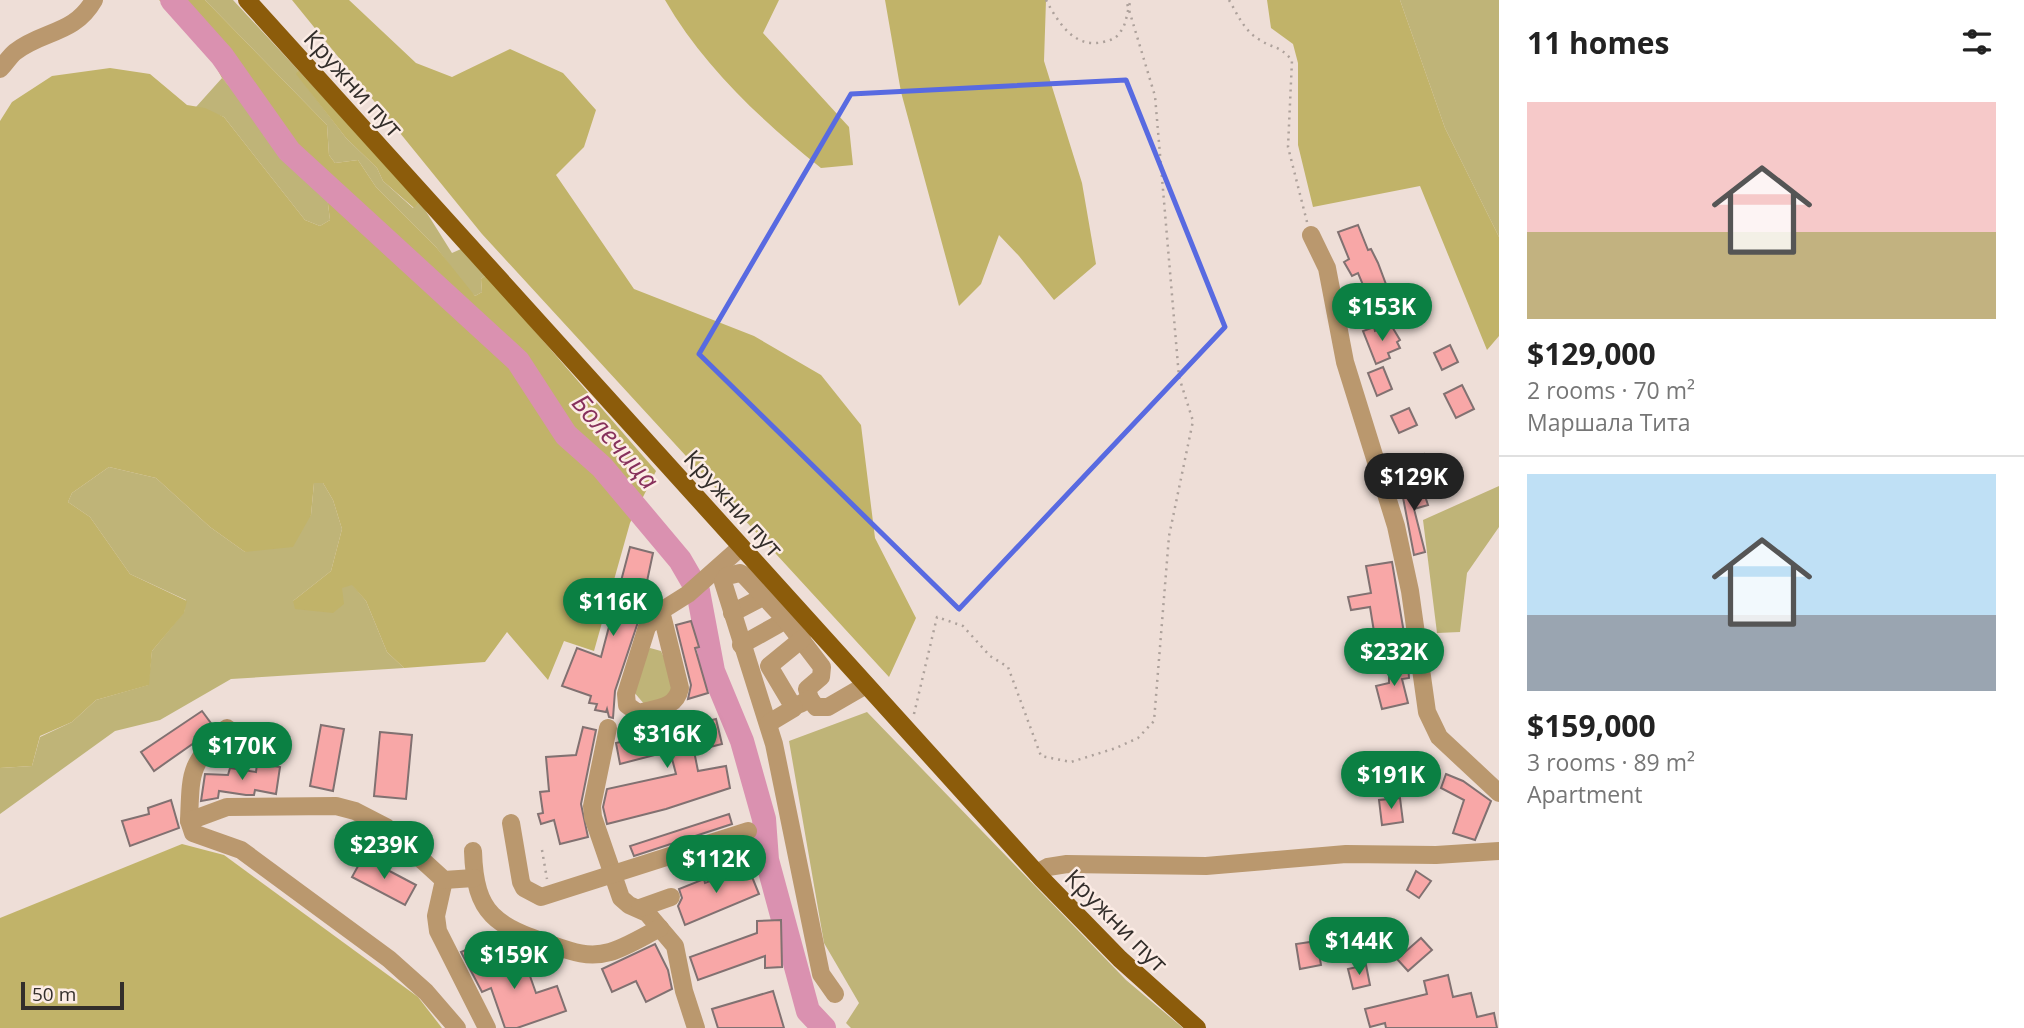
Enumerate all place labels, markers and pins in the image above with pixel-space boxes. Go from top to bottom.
pin: $153K [1333,284,1431,343]
pin: $129K [1365,454,1463,513]
pin: $116K [564,578,662,638]
pin: $232K [1345,628,1443,688]
pin: $316K [618,710,716,770]
pin: $170K [193,722,291,782]
pin: $191K [1342,752,1440,811]
pin: $239K [335,822,433,881]
pin: $112K [667,836,765,895]
pin: $144K [1310,918,1408,977]
pin: $159K [465,932,563,991]

